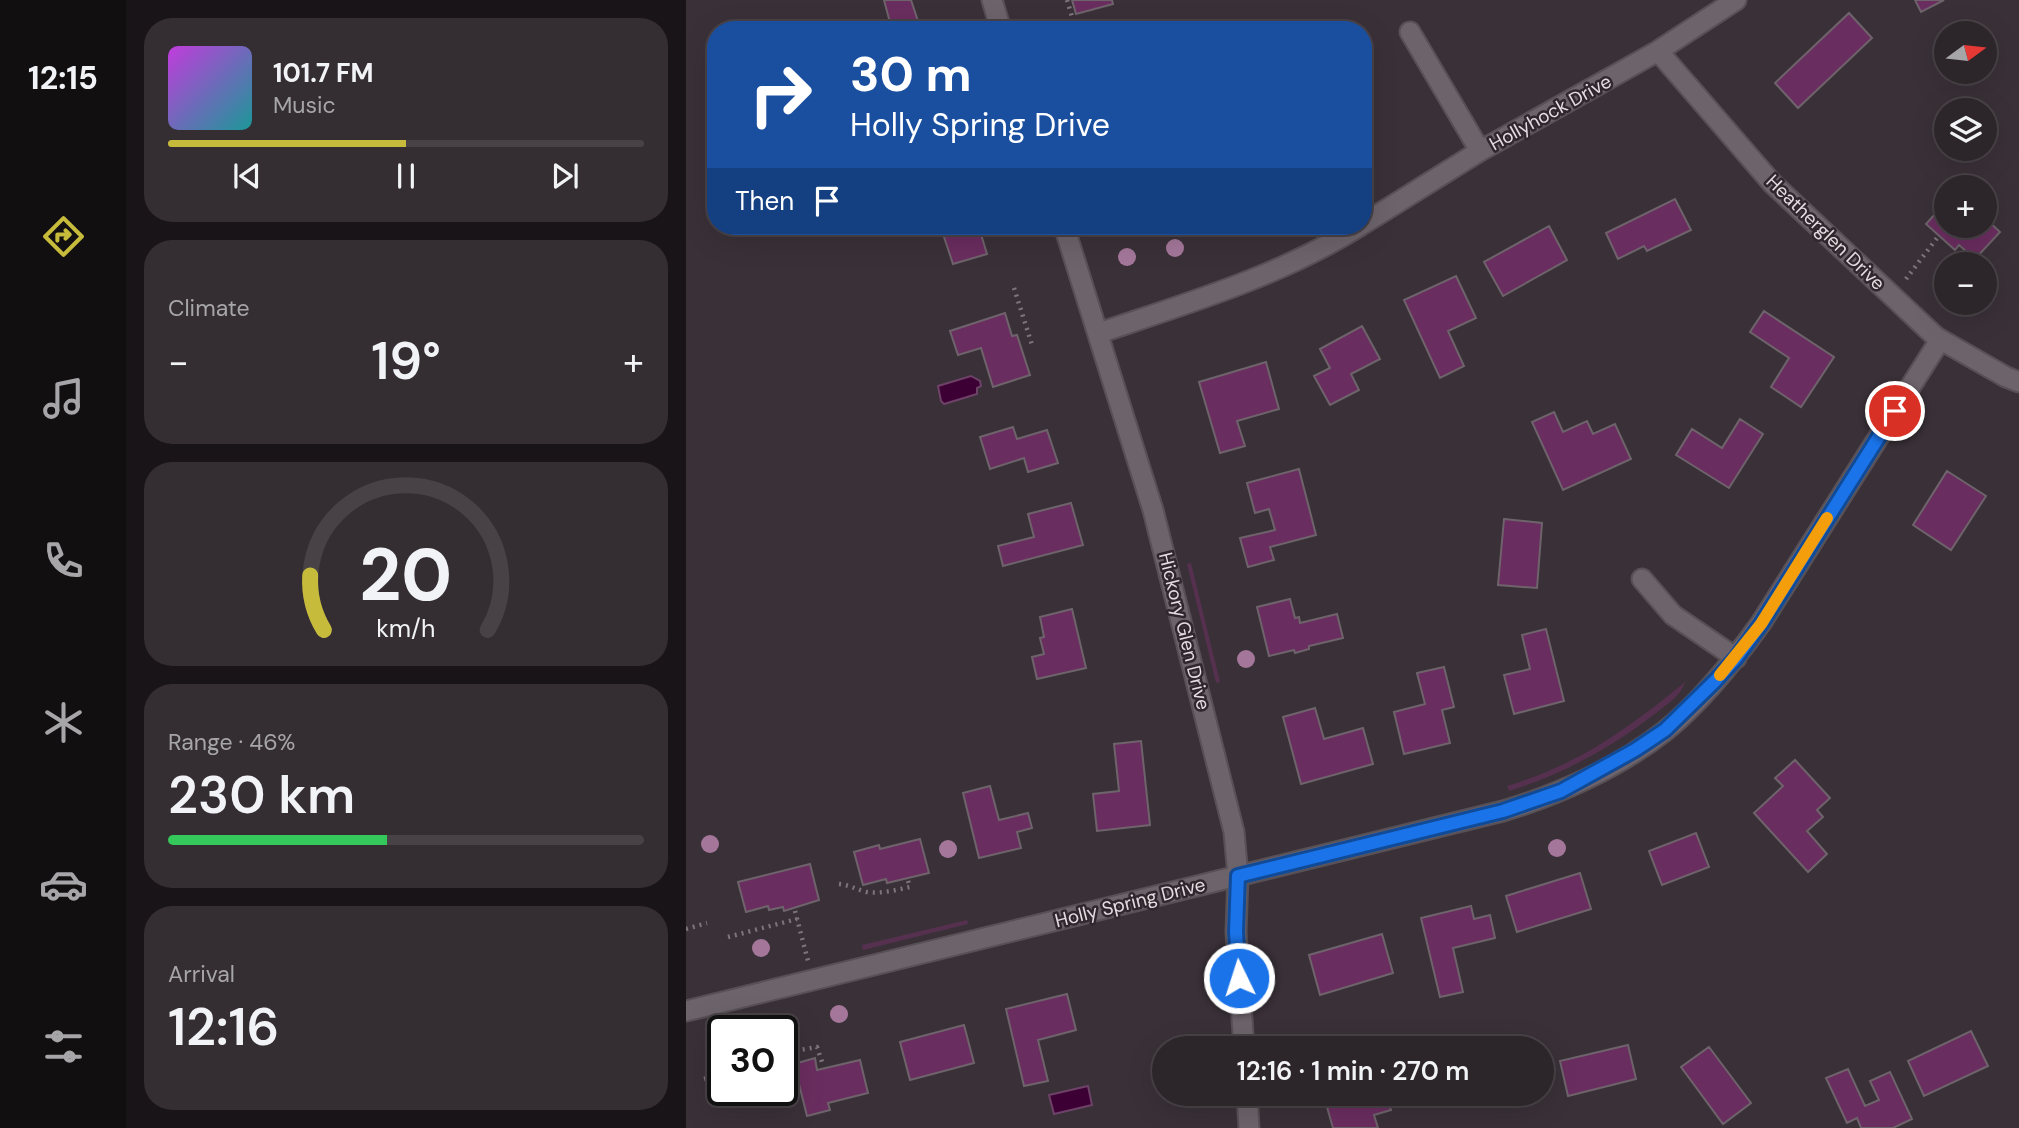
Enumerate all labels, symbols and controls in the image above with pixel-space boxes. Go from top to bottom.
north arrow [1934,21,1997,84]
map controls [1934,21,1997,315]
text: 30 m [850,42,972,106]
icon: right [735,49,826,140]
text: 101.7 FM [273,56,374,90]
text: 12:15 [28,57,98,99]
street label: Hollyhock Drive [1485,69,1616,156]
text: Music [273,90,336,120]
button: layers [1934,98,1997,161]
text: Holly Spring Drive [850,104,1110,146]
icon: previous [228,157,266,195]
icon: pause [387,157,425,195]
icon: next [546,157,584,195]
street label: Heatherglen Drive [1761,169,1891,296]
button: + [1934,175,1997,238]
icon: arrive [808,182,846,220]
text: Then [735,184,794,218]
icon: directions [39,212,88,261]
button: − [1934,252,1997,315]
text: Climate [168,293,250,323]
text: 19° [371,327,441,395]
text: − [168,337,189,387]
text: + [623,337,644,387]
icon: music [39,374,88,423]
pin [1865,381,1925,441]
icon: arrive [1876,392,1914,430]
text: 20 [360,528,452,623]
icon: phone [39,536,88,585]
street label: Hickory Glen Drive [1153,550,1216,713]
text: km/h [376,612,436,645]
icon: climate [39,698,88,747]
text: Range · 46% [168,727,295,757]
text: 230 km [168,761,355,829]
icon: car [39,860,88,909]
street label: Holly Spring Drive [1052,872,1208,933]
position arrow [1202,941,1276,1015]
text: Arrival [168,959,235,989]
text: 12:16 [168,993,280,1061]
speed limit sign: 30 [707,1015,798,1106]
icon: filters [39,1022,88,1071]
text: 12:16 · 1 min · 270 m [1237,1054,1469,1088]

